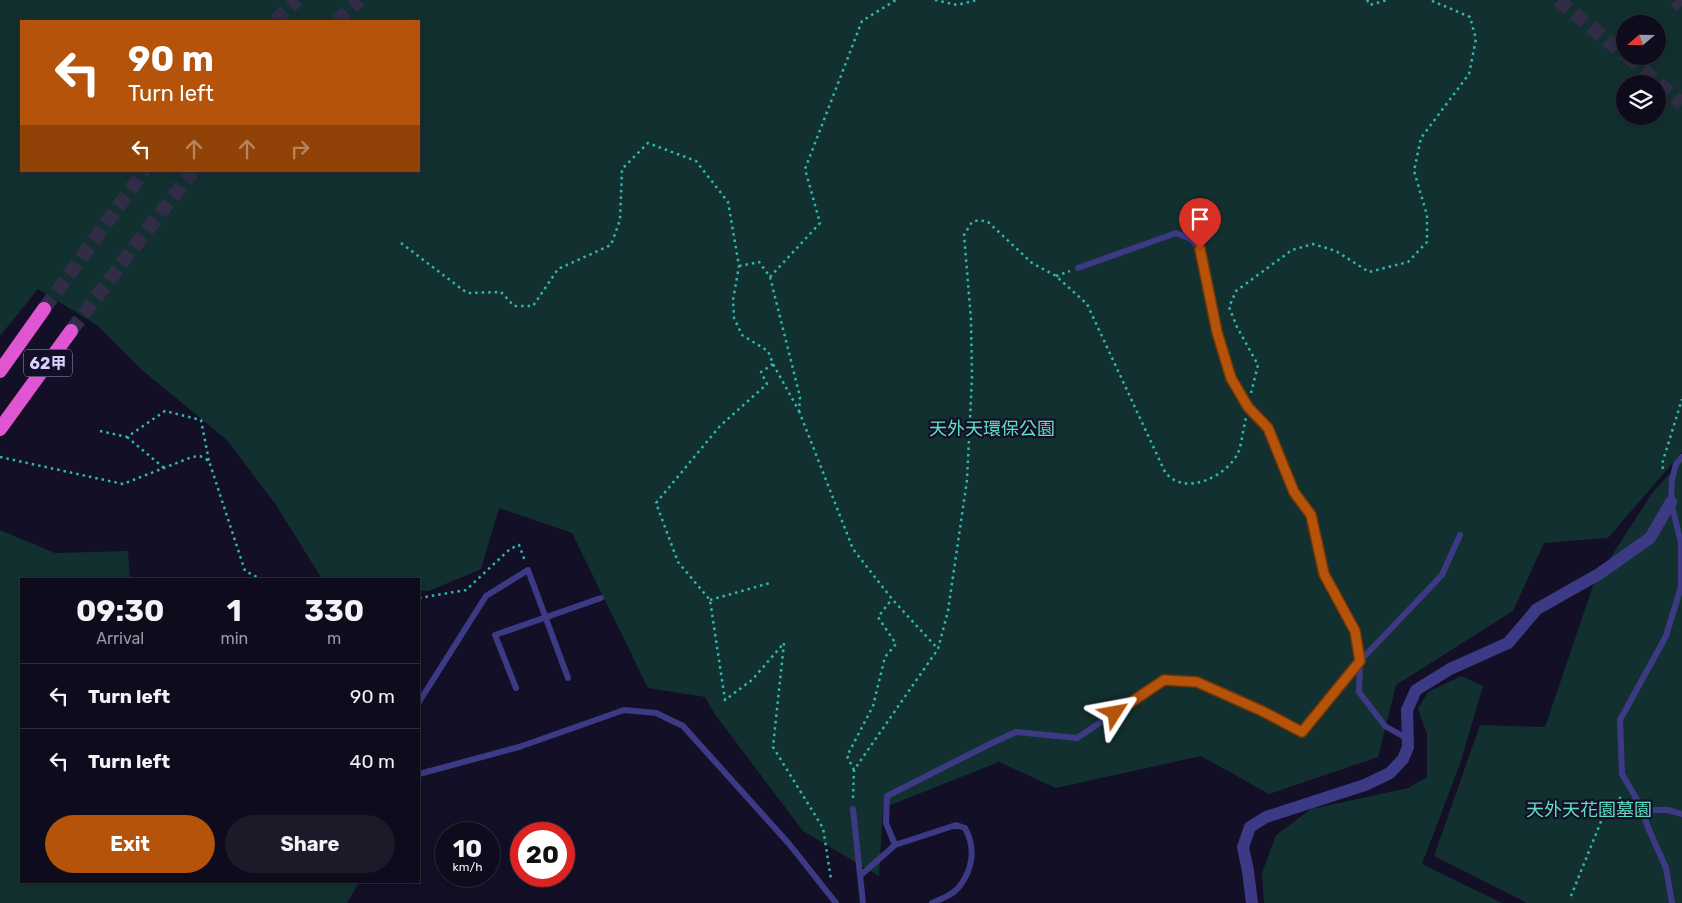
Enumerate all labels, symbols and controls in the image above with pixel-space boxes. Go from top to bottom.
north arrow [1616,15,1666,65]
map controls [1616,15,1666,125]
text: 90 m [128,38,214,80]
icon: left [45,40,110,105]
button: layers [1616,75,1666,125]
text: Turn left [128,80,214,107]
icon: left [127,135,155,163]
icon: ahead [180,135,208,163]
icon: ahead [233,135,261,163]
icon: right [286,135,314,163]
pin [1179,198,1221,249]
icon: arrive [1186,205,1214,233]
road number: 62甲 [24,349,72,376]
park label: 天外天環保公園 [929,418,1055,440]
text: 09:30 [76,593,164,629]
text: 1 [227,593,242,629]
text: 330 [304,593,364,629]
text: Arrival [96,629,144,648]
text: min [220,629,248,648]
text: m [327,629,341,648]
icon: left [45,682,73,710]
text: Turn left [88,685,170,708]
text: 90 m [350,685,395,708]
position arrow [1088,686,1140,738]
icon: left [45,747,73,775]
text: Turn left [88,750,170,773]
text: 40 m [350,750,395,773]
park label: 天外天花園墓園 [1526,799,1652,821]
button: Exit [45,815,215,873]
button: Share [225,815,395,873]
speed limit sign: 20 [510,822,575,887]
text: 10 [453,834,482,863]
text: km/h [453,860,482,874]

